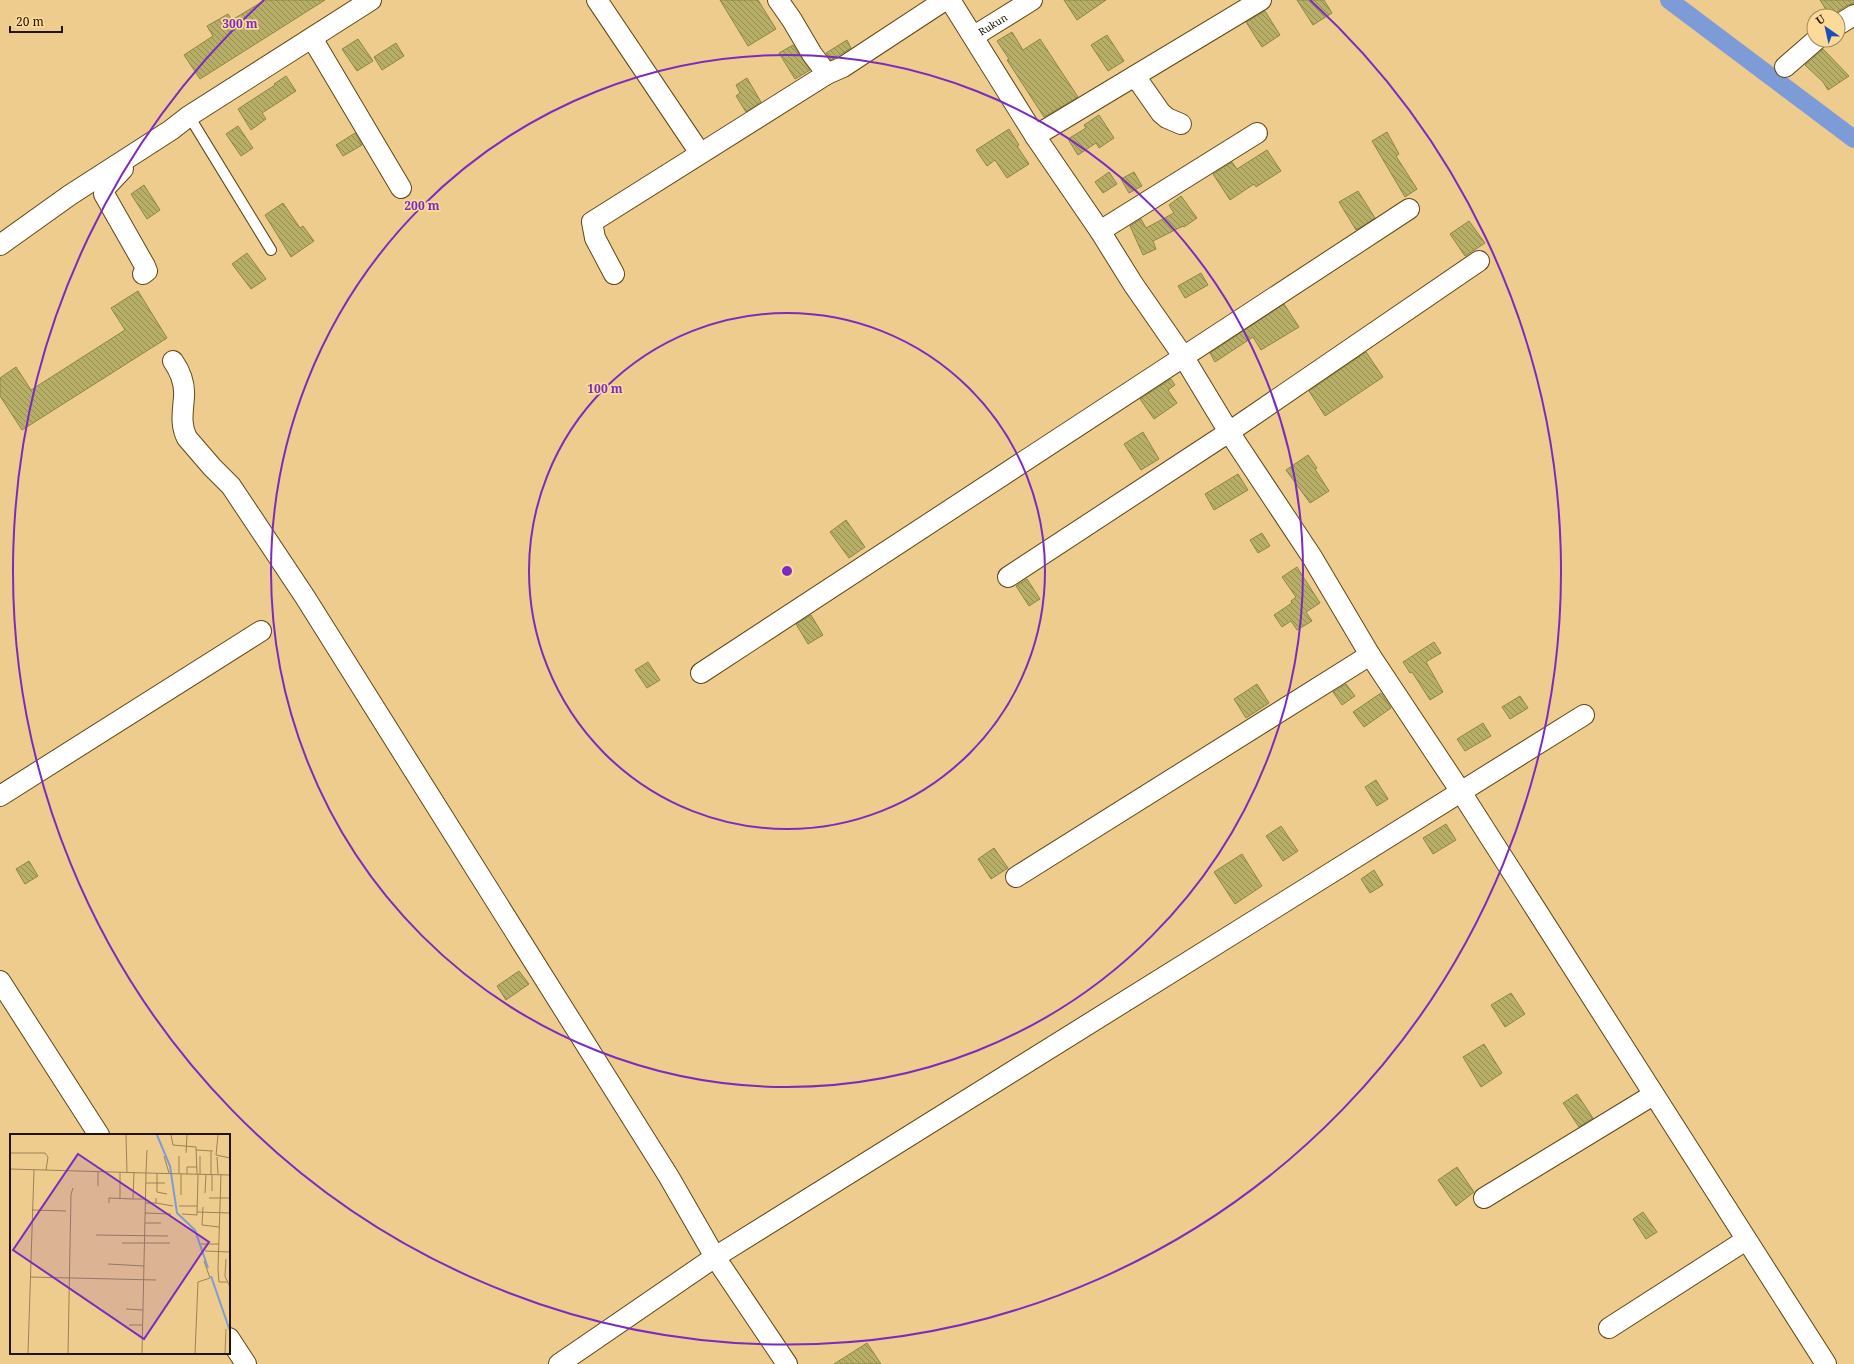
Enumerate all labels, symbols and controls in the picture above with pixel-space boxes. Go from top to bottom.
scale bar [10,8,62,34]
north arrow [1806,8,1846,48]
street label: Rukun [976,10,1010,39]
text: U [1813,10,1828,28]
text: 20 m [16,13,44,30]
text: 300 m [222,15,258,32]
text: 200 m [404,197,440,214]
text: 100 m [587,380,623,397]
centre of rings [780,564,794,578]
inset map [10,1134,230,1354]

